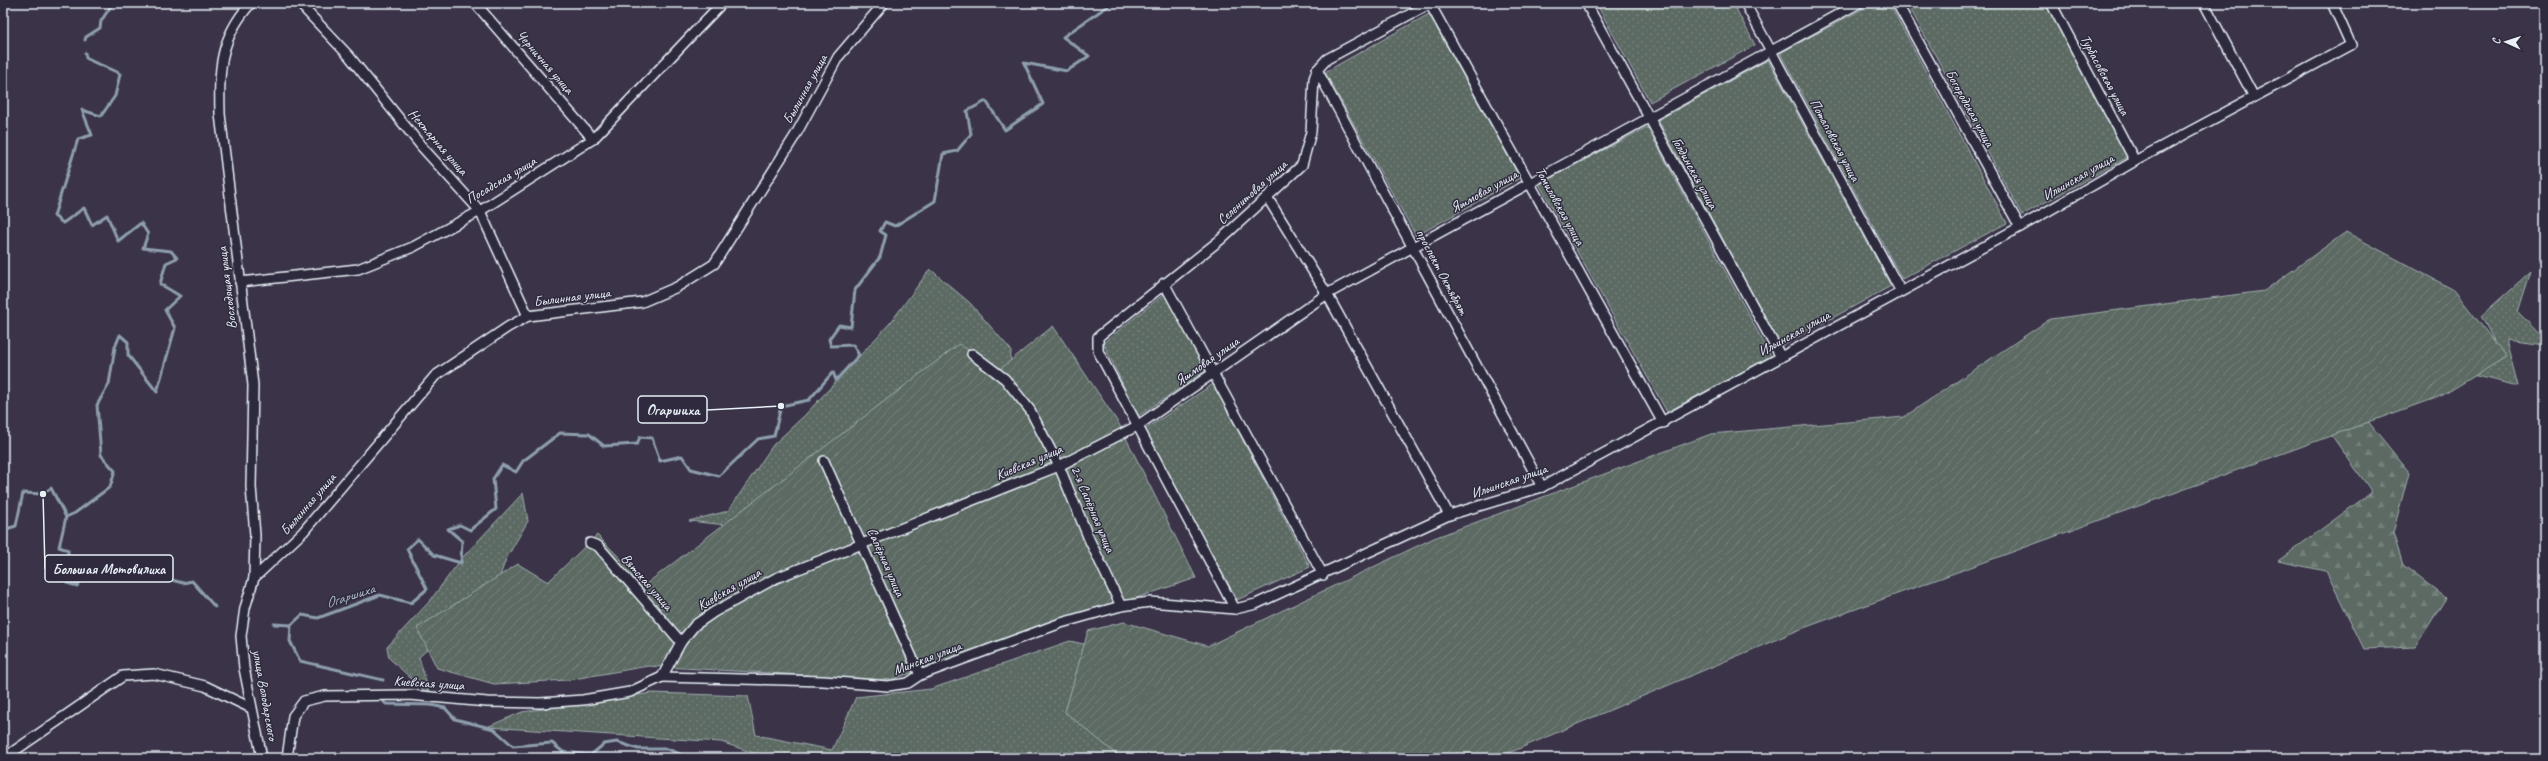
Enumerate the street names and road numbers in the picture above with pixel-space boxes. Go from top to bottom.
street label: Черничная улица [513,27,578,98]
street label: Турбасовская улица [2077,32,2134,119]
street label: Былинная улица [779,50,832,127]
street label: Богородская улица [1942,66,1999,151]
street label: Потаповская улица [1806,96,1865,185]
street label: Нектарная улица [404,105,472,179]
street label: Голдинская улица [1668,134,1722,213]
street label: Ильинская улица [2039,149,2118,204]
street label: Посадская улица [463,152,540,208]
street label: Селенитовая улица [1213,155,1291,228]
street label: Томиловская улица [1532,164,1589,249]
street label: Яшмовая улица [1448,165,1522,216]
street label: проспект Октябрят [1412,226,1473,319]
street label: Восходящая улица [213,244,240,330]
street label: Былинная улица [533,284,612,310]
street label: Ильинская улица [1755,306,1834,360]
street label: Яшмовая улица [1172,332,1243,389]
street label: Киевская улица [993,440,1066,484]
street label: Ильинская улица [1469,460,1550,502]
street label: 2-я Сапёрная улица [1067,463,1119,556]
street label: Былинная улица [276,469,340,539]
street label: Сапёрная улица [863,525,909,600]
street label: Вятская улица [618,550,677,615]
street label: Киевская улица [694,564,765,614]
street label: Минская улица [891,637,965,679]
street label: улица Володарского [248,647,282,744]
street label: Киевская улица [393,672,466,694]

